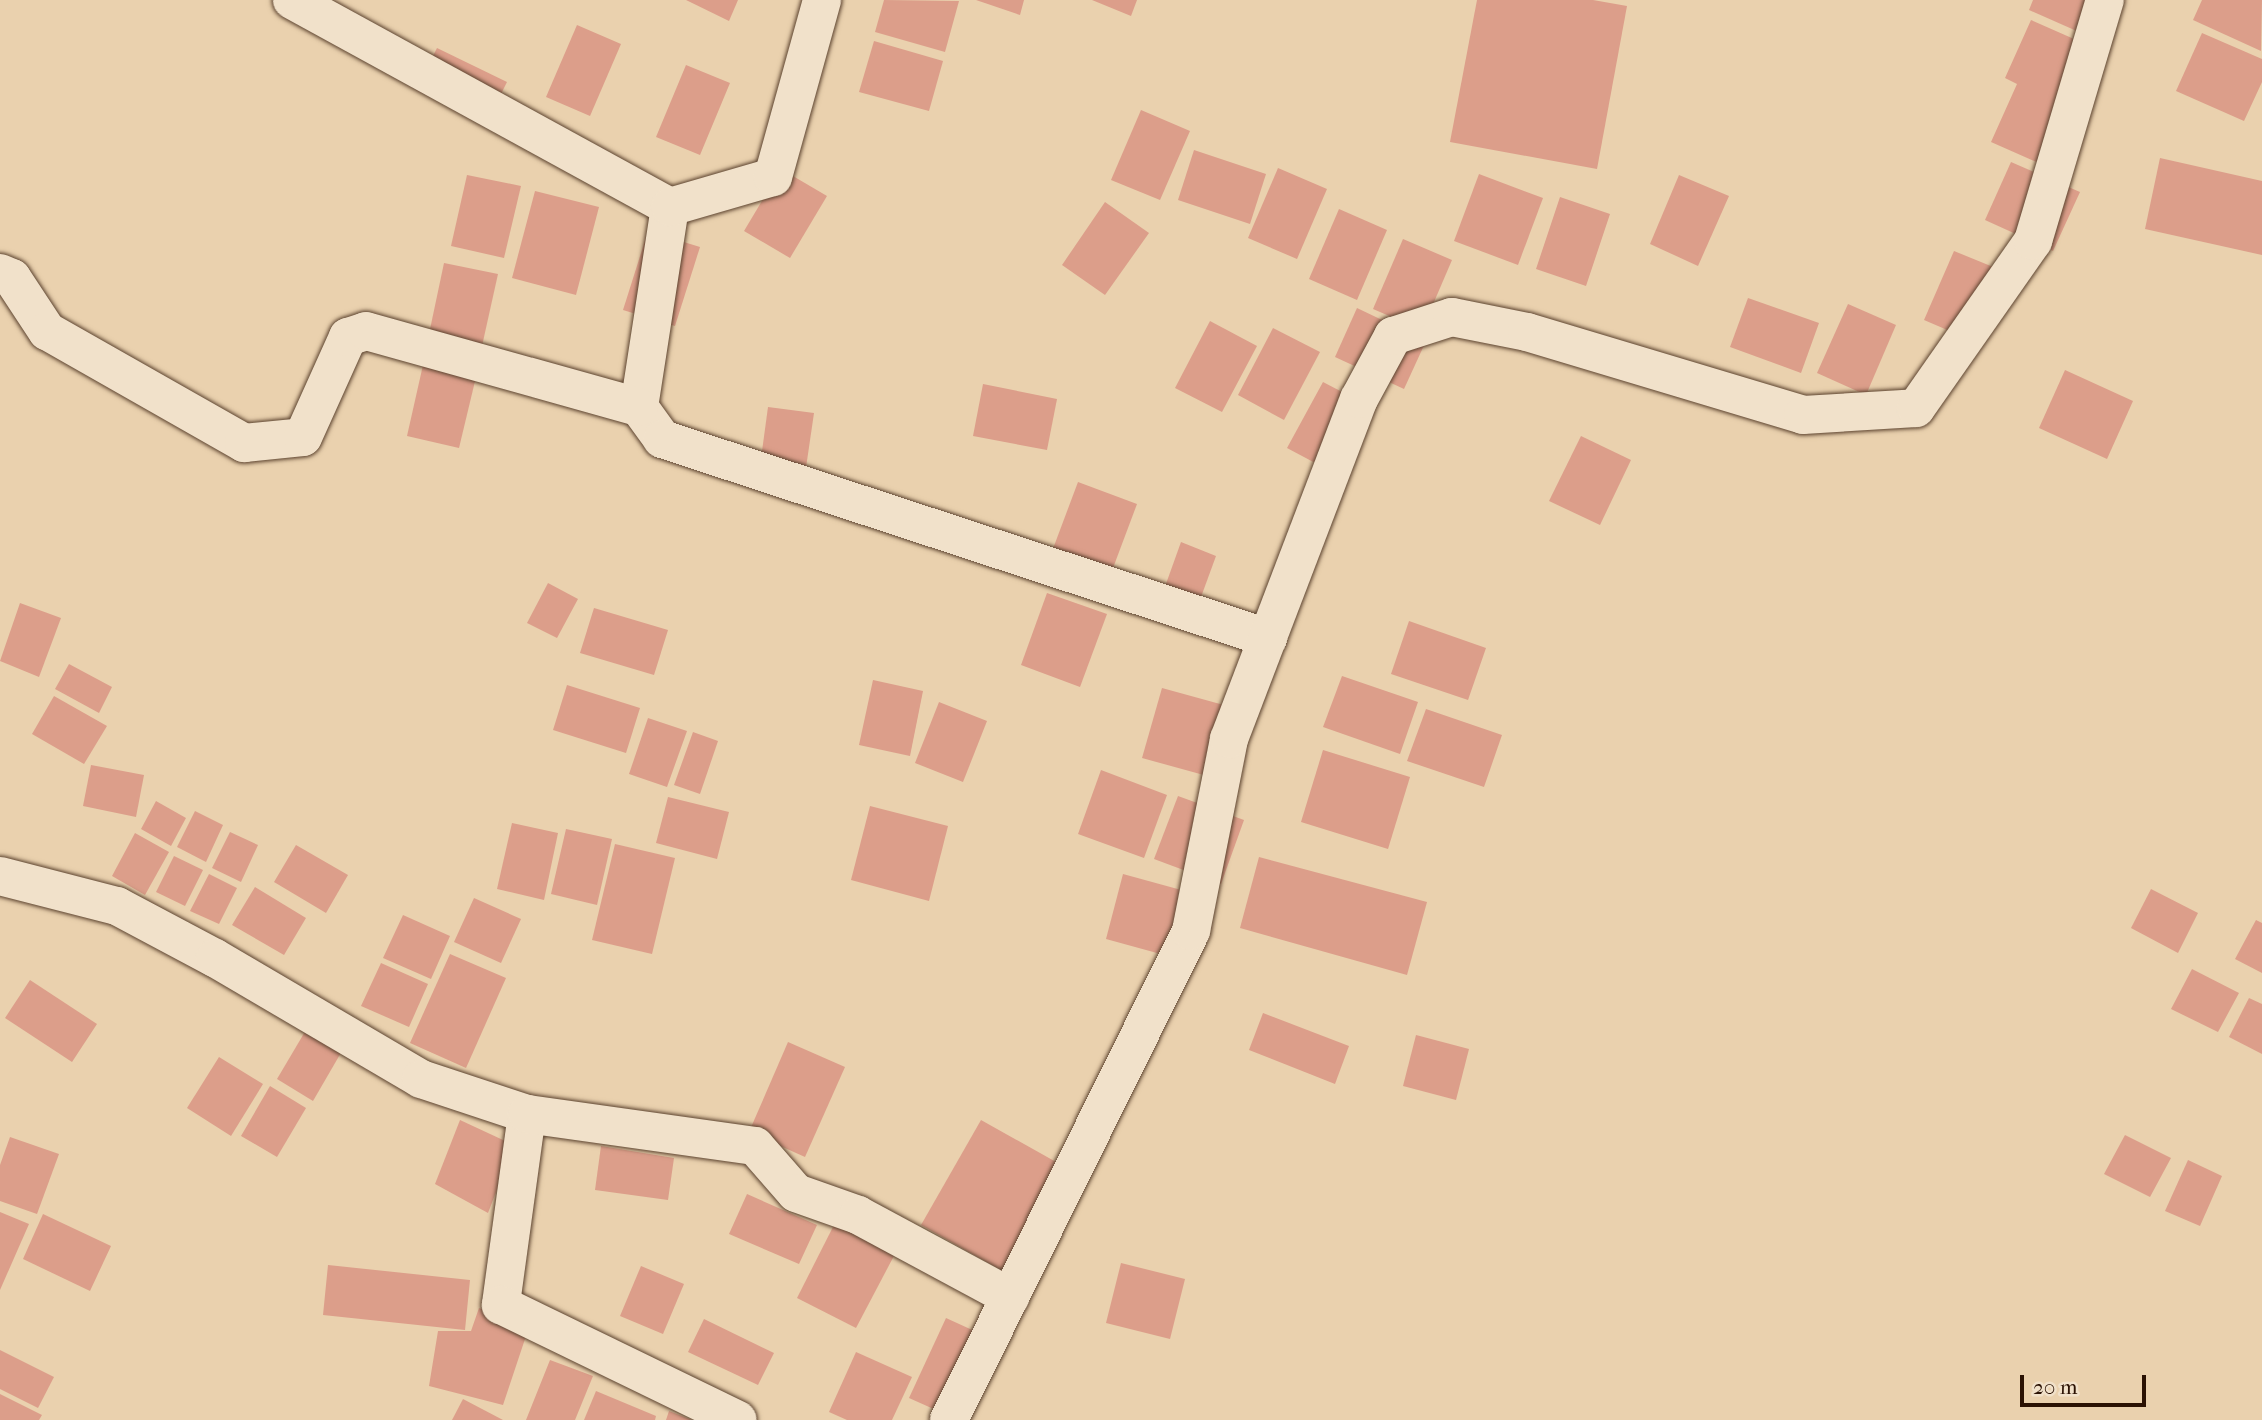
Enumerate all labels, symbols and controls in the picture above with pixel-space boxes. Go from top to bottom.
scale bar [2024,1360,2150,1404]
text: 20 m [2033,1375,2077,1399]

